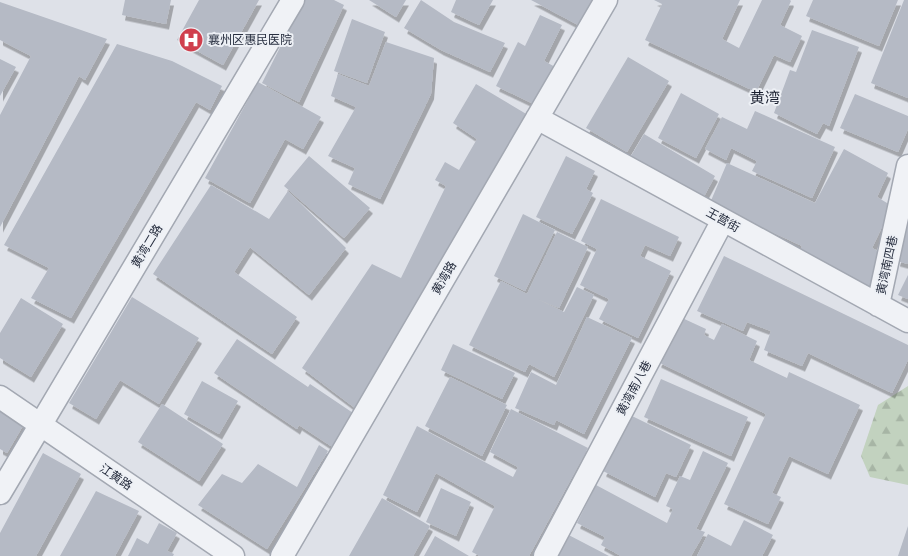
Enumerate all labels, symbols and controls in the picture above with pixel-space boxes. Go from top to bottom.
hospital icon: 襄州区惠民医院 [178,27,204,53]
place label: 襄州区惠民医院 [208,33,292,47]
district label: 黄湾 [750,89,780,107]
street label: 王营街 [704,205,742,235]
street label: 黄湾二路 [129,222,165,270]
street label: 黄湾南四巷 [874,234,900,296]
street label: 黄湾路 [429,259,459,297]
street label: 黄湾南八巷 [614,358,654,418]
street label: 江黄路 [97,461,135,493]

